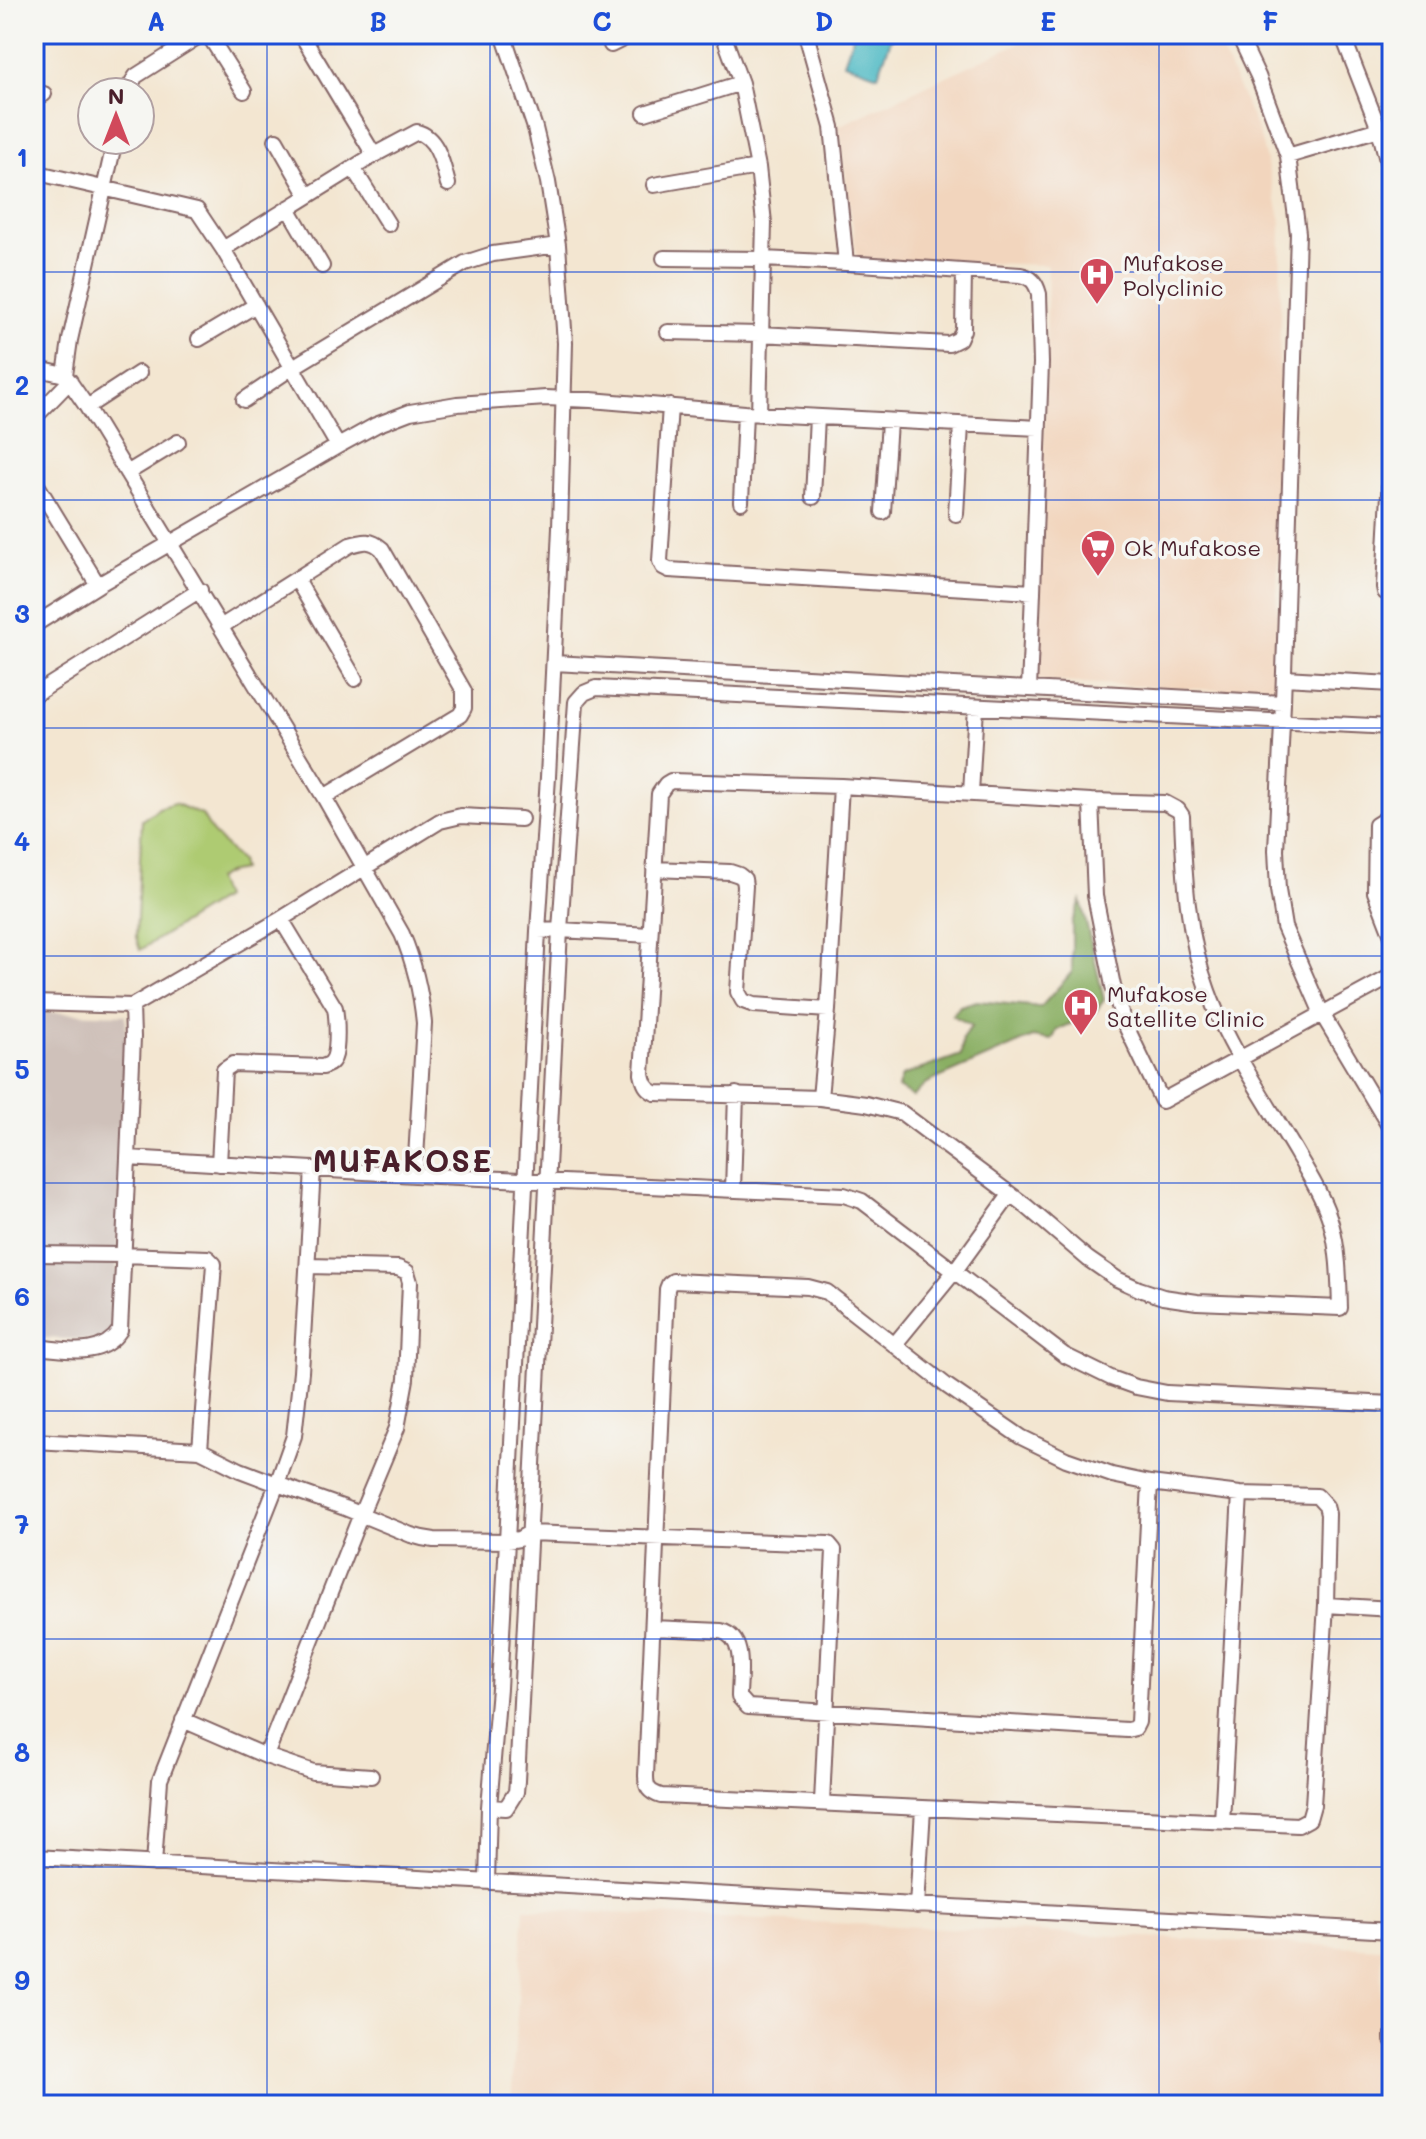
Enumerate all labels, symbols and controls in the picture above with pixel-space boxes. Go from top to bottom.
text: A [147,4,165,38]
text: B [369,4,387,38]
text: C [592,4,612,38]
text: D [815,4,833,38]
text: E [1040,4,1056,38]
text: F [1262,4,1278,38]
north arrow [76,76,156,156]
text: N [108,81,124,110]
text: 1 [16,140,28,174]
place label: Mufakose Polyclinic [1123,248,1224,302]
hospital icon: Mufakose Polyclinic [1078,256,1116,306]
text: 2 [15,368,29,402]
supermarket icon: Ok Mufakose [1079,528,1117,578]
place label: Ok Mufakose [1124,533,1261,562]
text: 3 [14,596,30,630]
text: 4 [14,824,30,858]
place label: Mufakose Satellite Clinic [1107,979,1264,1033]
hospital icon: Mufakose Satellite Clinic [1062,987,1100,1037]
text: 5 [14,1052,30,1086]
district label: MUFAKOSE [313,1140,493,1180]
text: 6 [14,1279,30,1313]
text: 7 [15,1507,29,1541]
text: 8 [14,1735,30,1769]
text: 9 [14,1963,30,1997]

